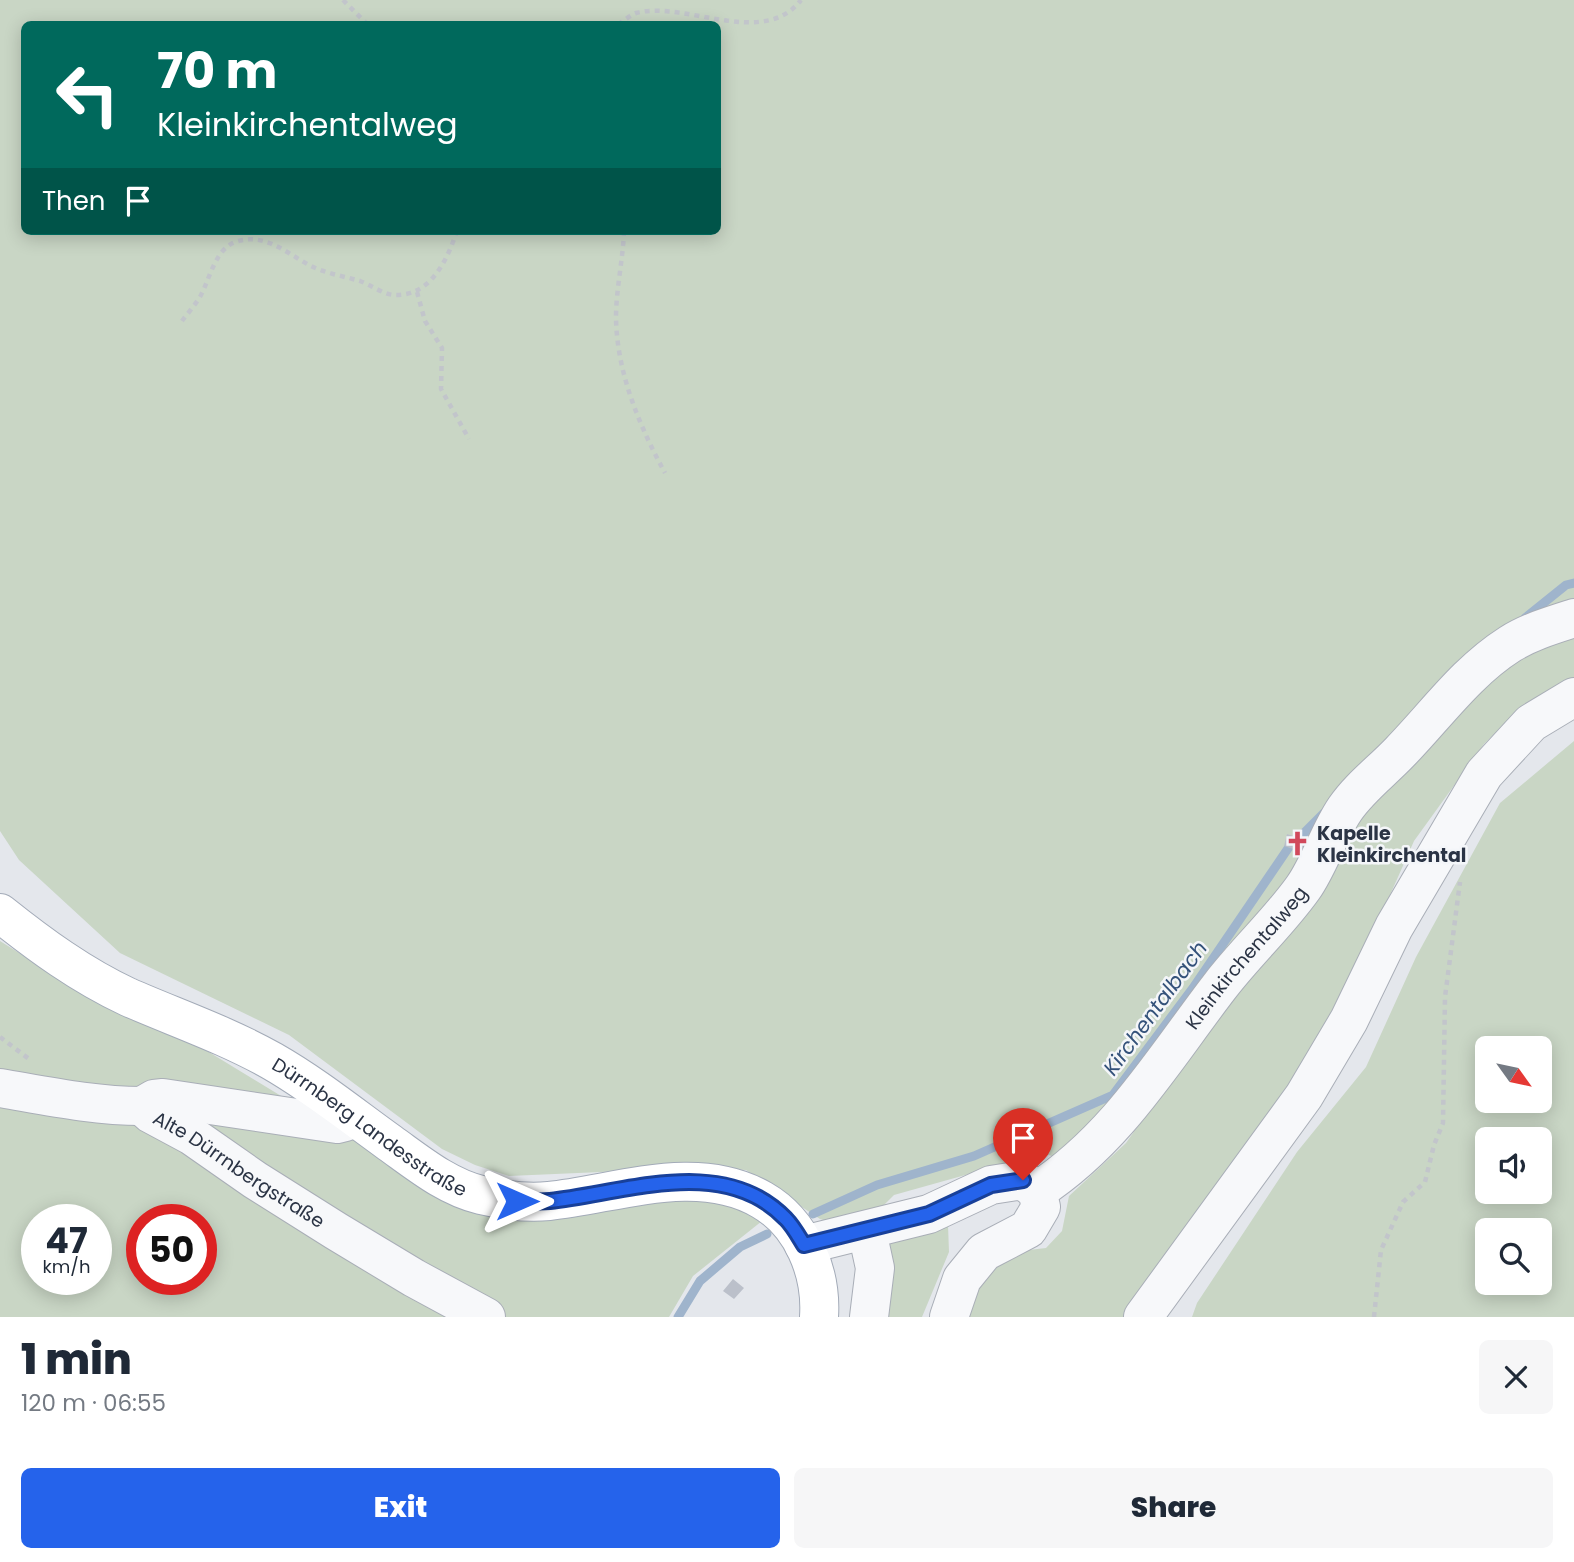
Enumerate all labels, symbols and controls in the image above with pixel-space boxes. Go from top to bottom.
text: 70 m [157,37,277,105]
icon: left [42,49,133,140]
text: Kleinkirchentalweg [157,102,458,147]
icon: arrive [119,182,157,220]
text: Then [42,183,105,219]
place label: Kapelle Kleinkirchental [1317,820,1466,869]
church icon: Kapelle Kleinkirchental [1283,830,1311,858]
street label: Kleinkirchentalweg [1179,880,1314,1035]
water label: Kirchentalbach [1096,935,1214,1081]
north arrow [1475,1036,1552,1113]
map controls [1475,1036,1552,1295]
street label: Dürrnberg Landesstraße [267,1051,471,1203]
street label: Alte Dürrnbergstraße [148,1104,330,1234]
pin [993,1108,1053,1180]
icon: arrive [1004,1119,1042,1157]
button: sound [1475,1127,1552,1204]
position arrow [480,1164,554,1238]
speed limit sign: 50 [126,1204,217,1295]
text: 47 [45,1216,88,1265]
button: search [1475,1218,1552,1295]
text: km/h [43,1254,90,1279]
text: 1 min [21,1330,132,1389]
button: close [1479,1340,1553,1414]
text: 120 m · 06:55 [21,1387,166,1419]
button: Exit [21,1468,780,1548]
button: Share [794,1468,1553,1548]

